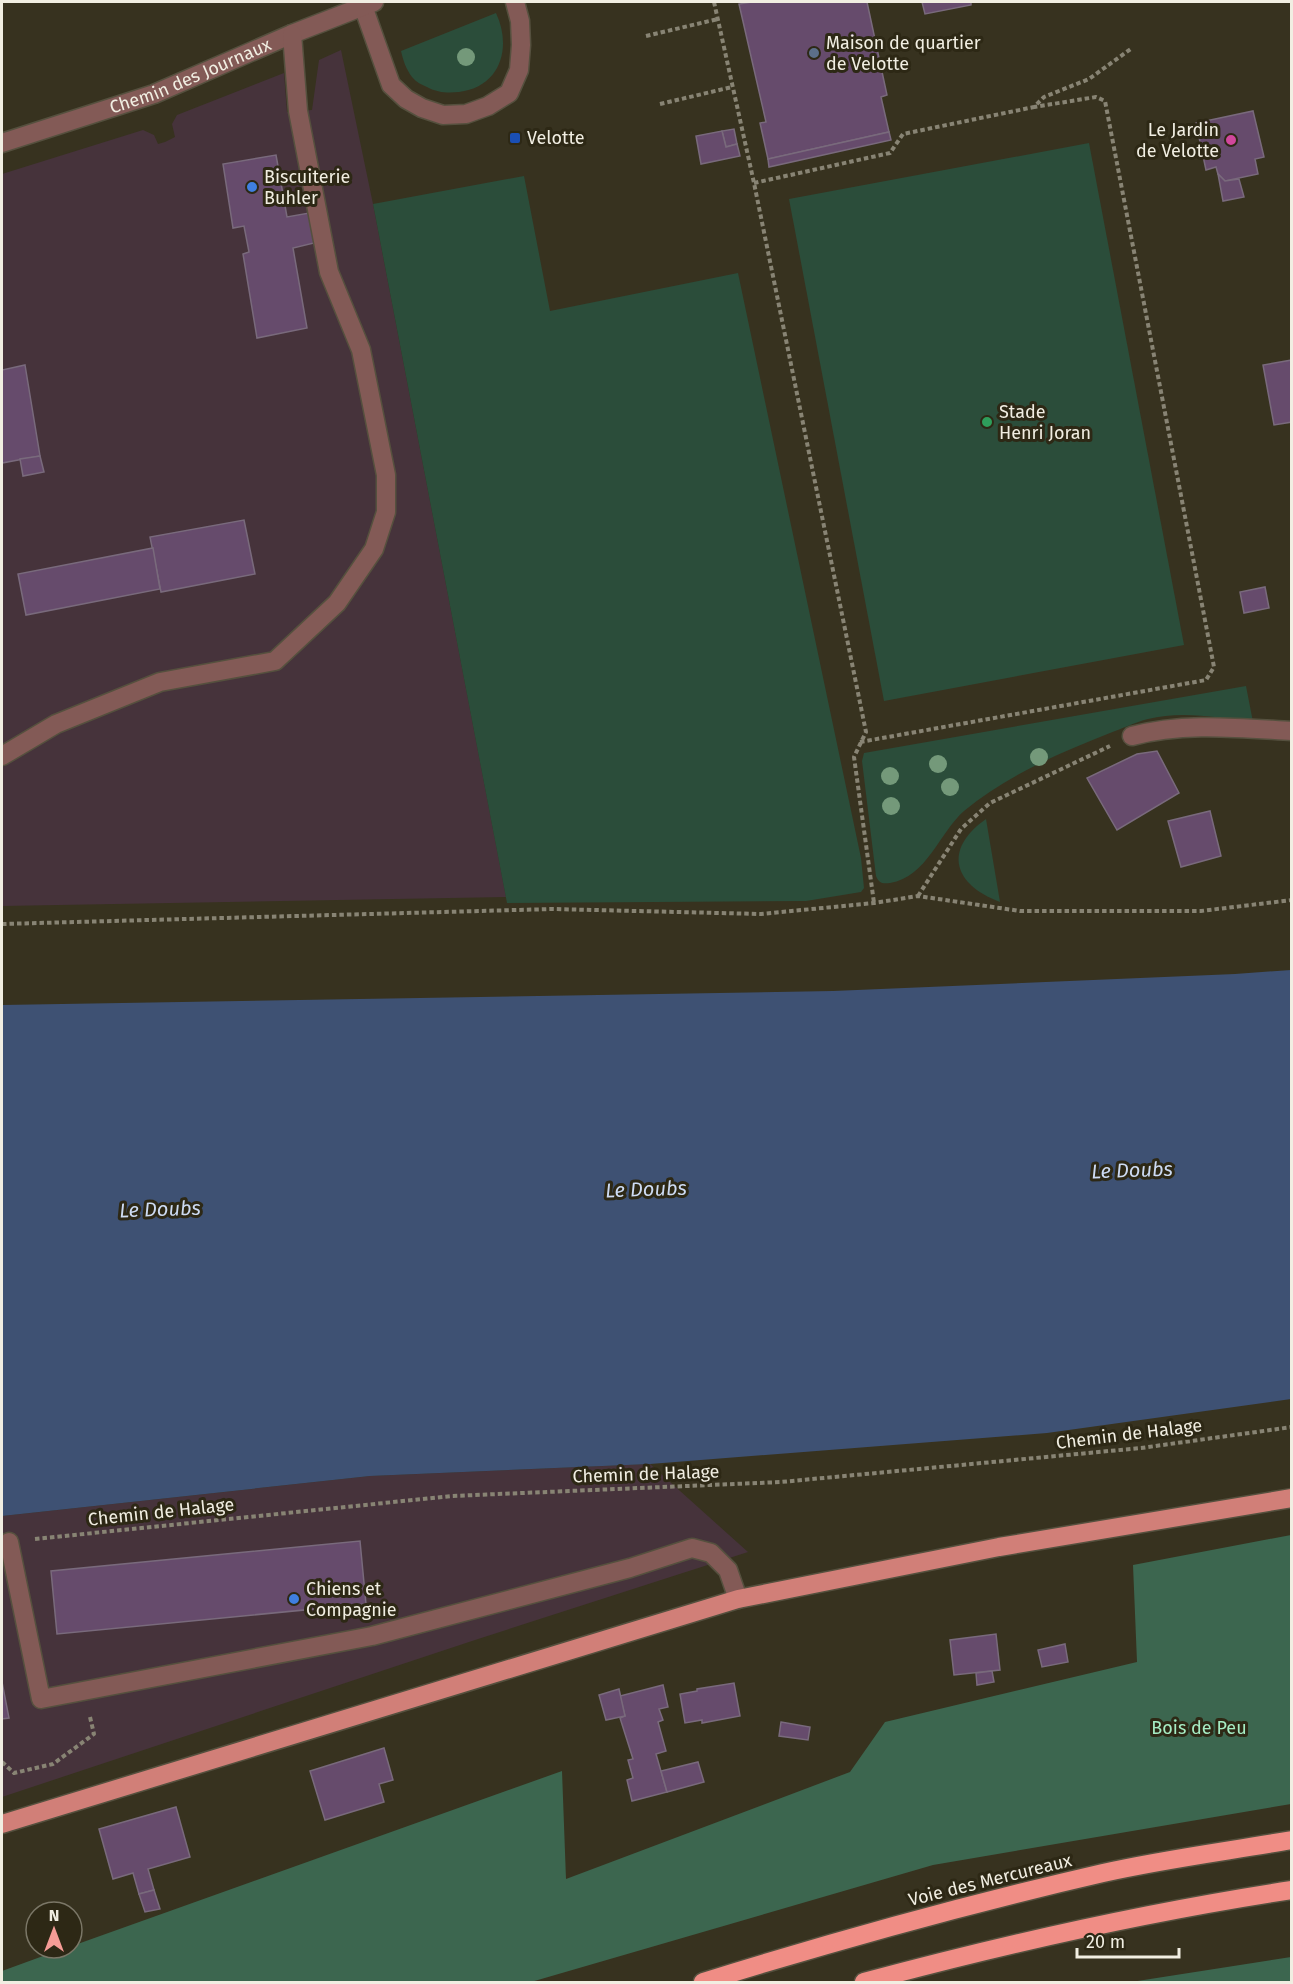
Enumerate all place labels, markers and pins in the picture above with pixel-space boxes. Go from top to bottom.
place label: Maison de quartier de Velotte [826,32,981,75]
marker: Maison de quartier de Velotte [807,46,821,60]
place label: Le Jardin de Velotte [1136,119,1219,162]
place label: Velotte [527,127,585,149]
marker: Velotte [508,131,522,145]
marker: Le Jardin de Velotte [1224,133,1238,147]
place label: Biscuiterie Buhler [264,166,350,209]
marker: Biscuiterie Buhler [245,180,259,194]
place label: Stade Henri Joran [999,401,1091,444]
marker: Stade Henri Joran [980,415,994,429]
place label: Chiens et Compagnie [306,1578,397,1621]
marker: Chiens et Compagnie [287,1592,301,1606]

